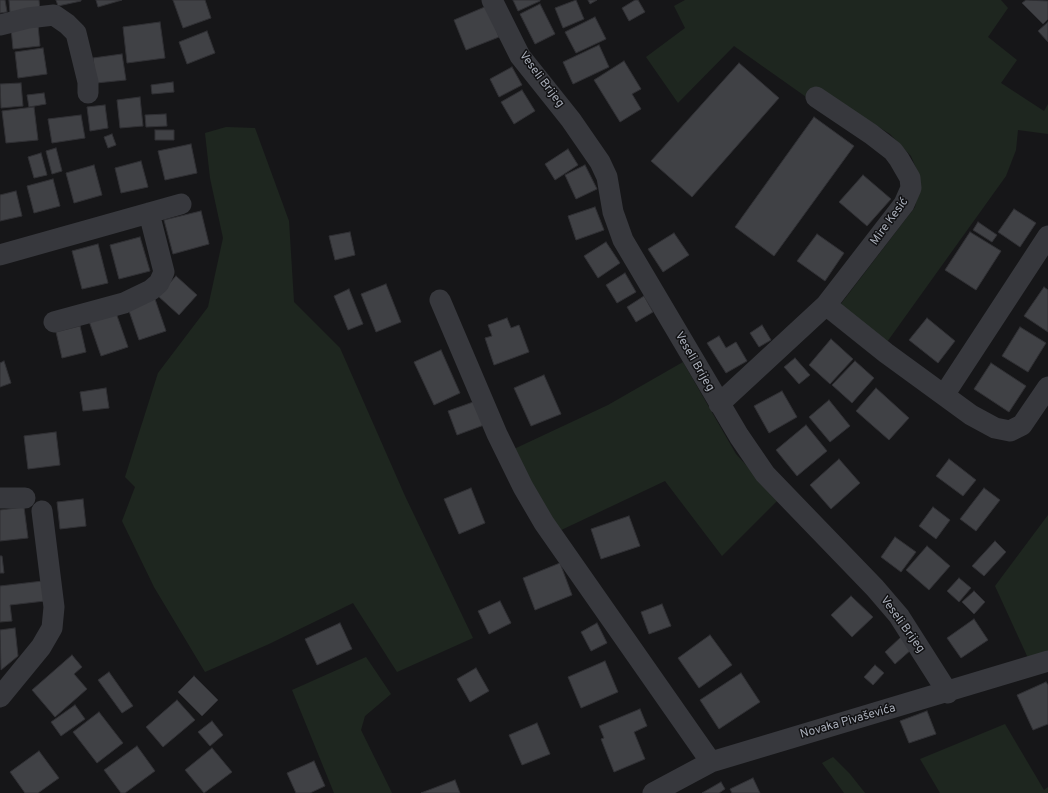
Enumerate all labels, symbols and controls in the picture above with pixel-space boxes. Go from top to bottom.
street label: Veseli Brijeg [515,49,567,111]
street label: Mire Kesić [868,196,912,248]
street label: Veseli Brijeg [671,330,717,394]
street label: Veseli Brijeg [877,594,927,656]
street label: Novaka Pivaševića [799,702,897,742]

